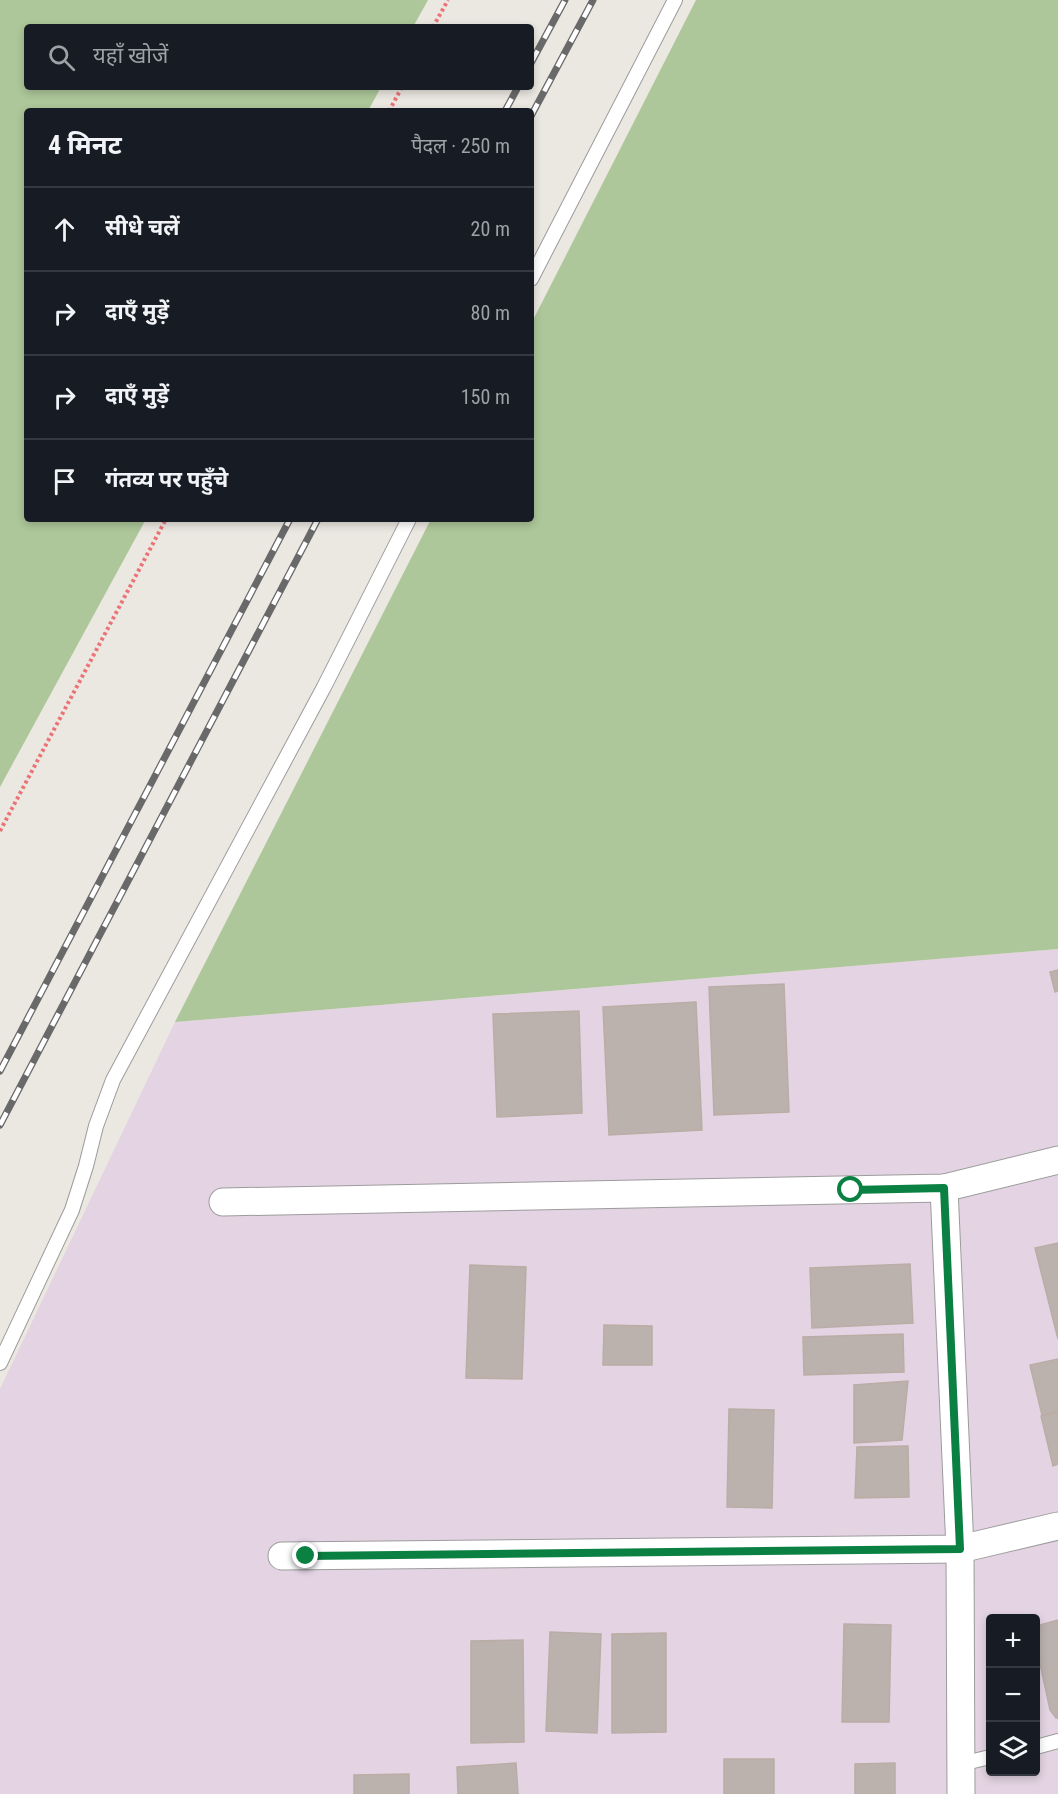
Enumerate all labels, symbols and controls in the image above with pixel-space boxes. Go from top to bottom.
search box [24,24,534,90]
icon: search [45,41,78,74]
text: यहाँ खोजें [93,43,168,68]
text: 4 मिनट [48,130,122,160]
text: पैदल · 250 m [411,134,510,158]
icon: ahead [48,213,81,246]
text: सीधे चलें [105,215,179,240]
text: 20 m [471,217,510,241]
icon: right [48,297,81,330]
text: दाएँ मुड़ें [105,299,169,324]
text: 80 m [471,301,510,325]
icon: right [48,381,81,414]
text: दाएँ मुड़ें [105,383,169,408]
text: 150 m [461,385,510,409]
icon: arrive [48,465,81,498]
text: गंतव्य पर पहुँचे [105,467,228,492]
route start [837,1176,863,1202]
route end [292,1542,318,1568]
map controls [986,1614,1040,1776]
button: + [986,1614,1040,1668]
button: − [986,1668,1040,1722]
button: layers [986,1722,1040,1776]

